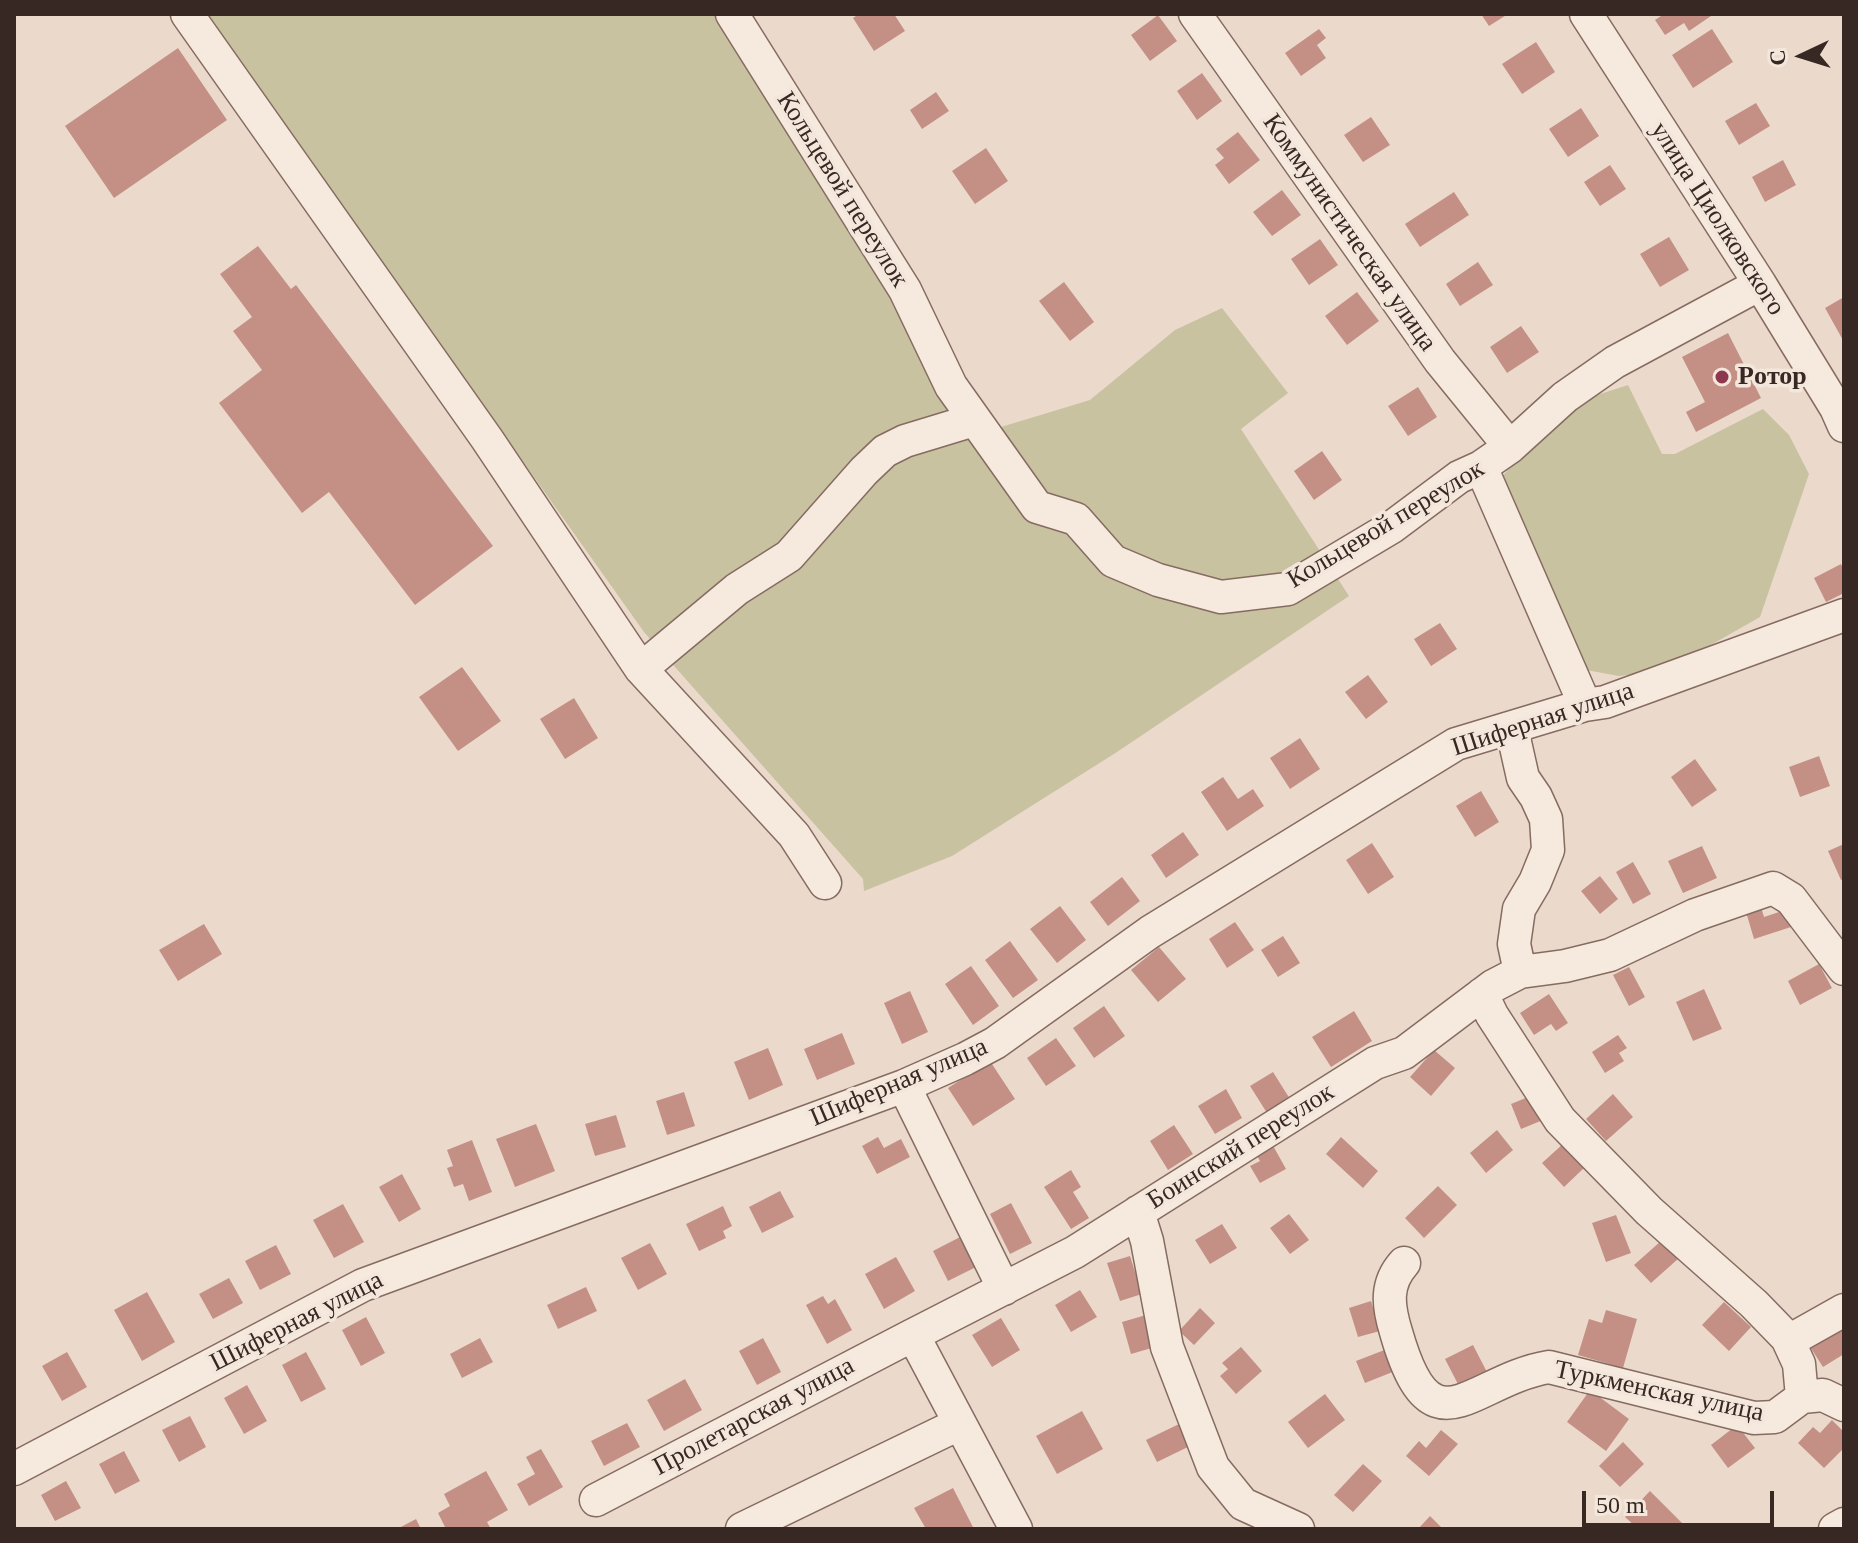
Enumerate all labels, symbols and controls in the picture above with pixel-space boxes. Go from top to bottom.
north arrow [1762,16,1842,96]
text: С [1765,49,1791,67]
street label: Кольцевой переулок [769,87,915,293]
street label: Коммунистическая улица [1255,108,1443,358]
street label: улица Циолковского [1643,116,1791,322]
place label: Poтор [1738,361,1807,393]
marker: Poтор [1713,368,1731,386]
street label: Кольцевой переулок [1282,454,1490,596]
street label: Шиферная улица [1448,676,1638,764]
street label: Шиферная улица [806,1032,992,1134]
street label: Боинский переулок [1142,1077,1340,1217]
street label: Шиферная улица [205,1265,389,1379]
street label: Пролетарская улица [648,1351,860,1483]
street label: Туркменская улица [1552,1355,1766,1429]
scale bar [1586,1475,1778,1525]
text: 50 m [1596,1492,1645,1518]

